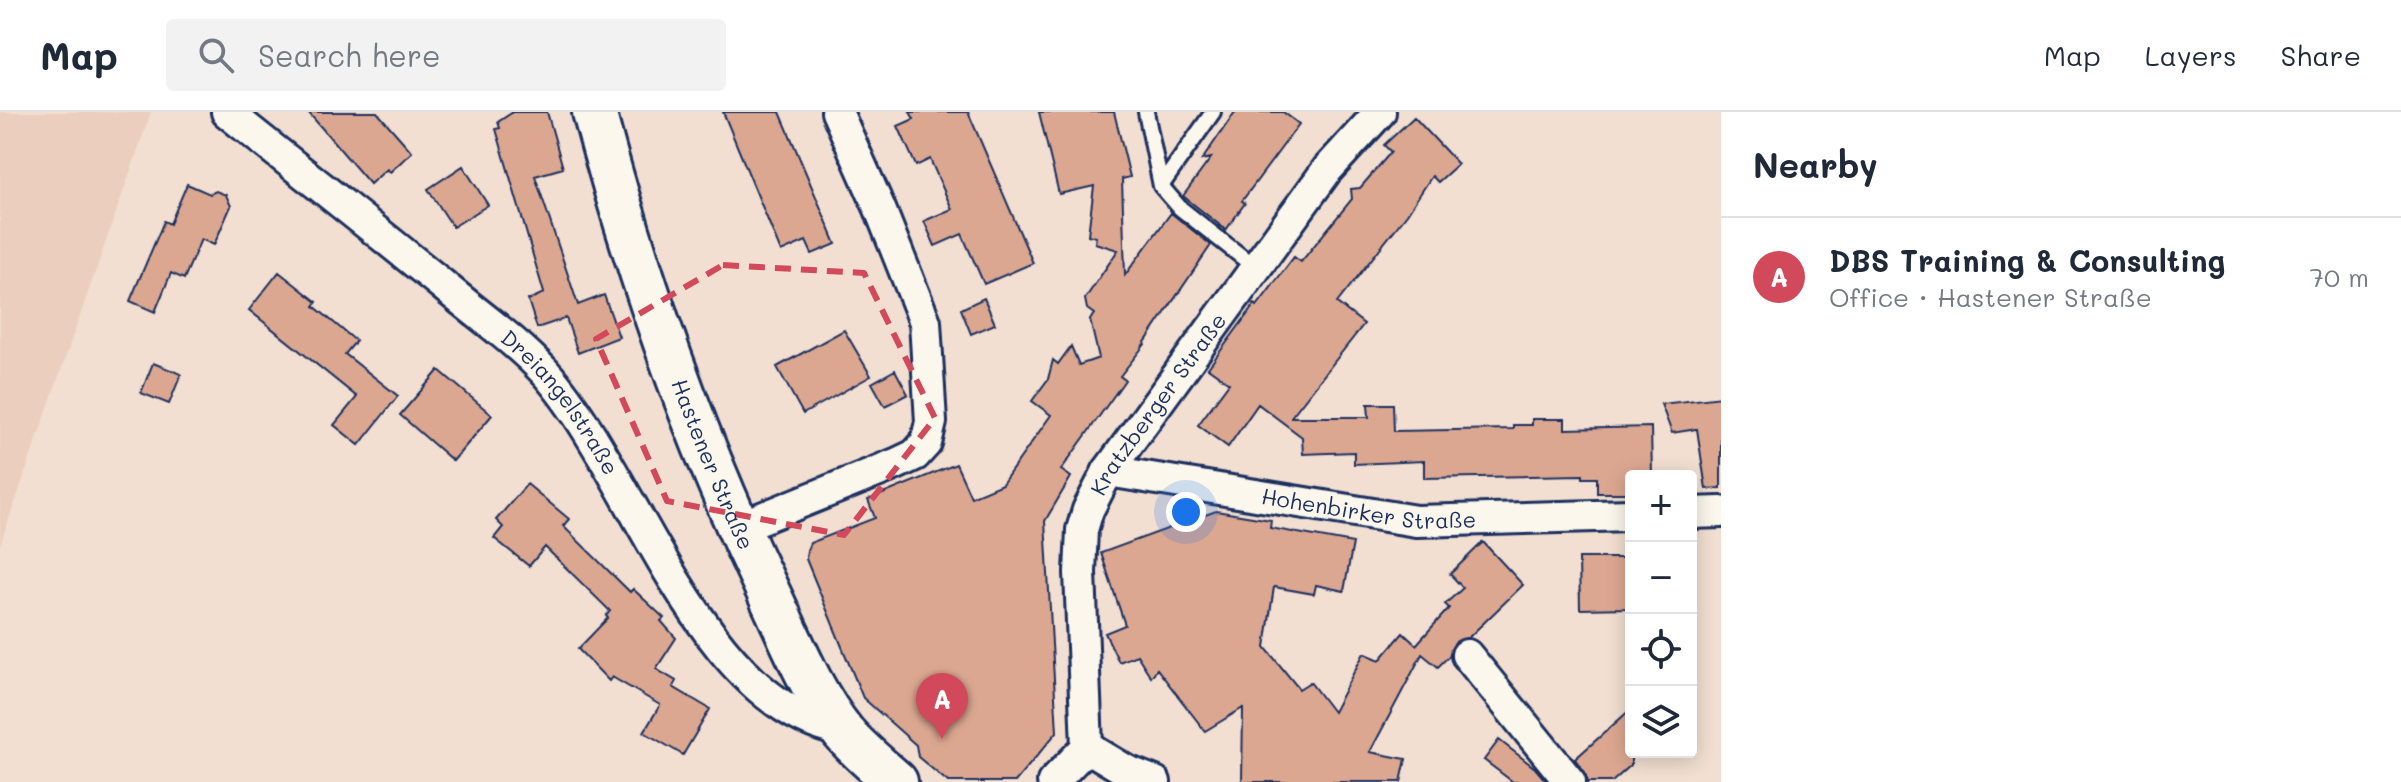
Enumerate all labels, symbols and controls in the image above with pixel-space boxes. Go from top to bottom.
search box [166,19,726,91]
text: Map [40,30,118,80]
icon: search [194,33,238,77]
text: Search here [258,35,441,75]
text: Map [2044,37,2101,73]
text: Layers [2145,37,2237,73]
text: Share [2281,37,2361,73]
text: Nearby [1753,142,1878,187]
text: DBS Training & Consulting [1829,240,2225,280]
text: A [1770,260,1788,294]
text: 70 m [2309,260,2369,294]
text: Office · Hastener Straße [1829,280,2152,314]
street label: Kratzberger Straße [1083,307,1232,500]
street label: Dreiangelstraße [495,323,626,480]
street label: Hastener Straße [665,375,761,554]
map controls [1625,470,1697,758]
button: + [1625,470,1697,542]
street label: Hohenbirker Straße [1259,481,1477,535]
your location [1166,492,1206,532]
button: − [1625,542,1697,614]
button: locate [1625,614,1697,686]
pin: A [916,673,968,739]
button: layers [1625,686,1697,758]

